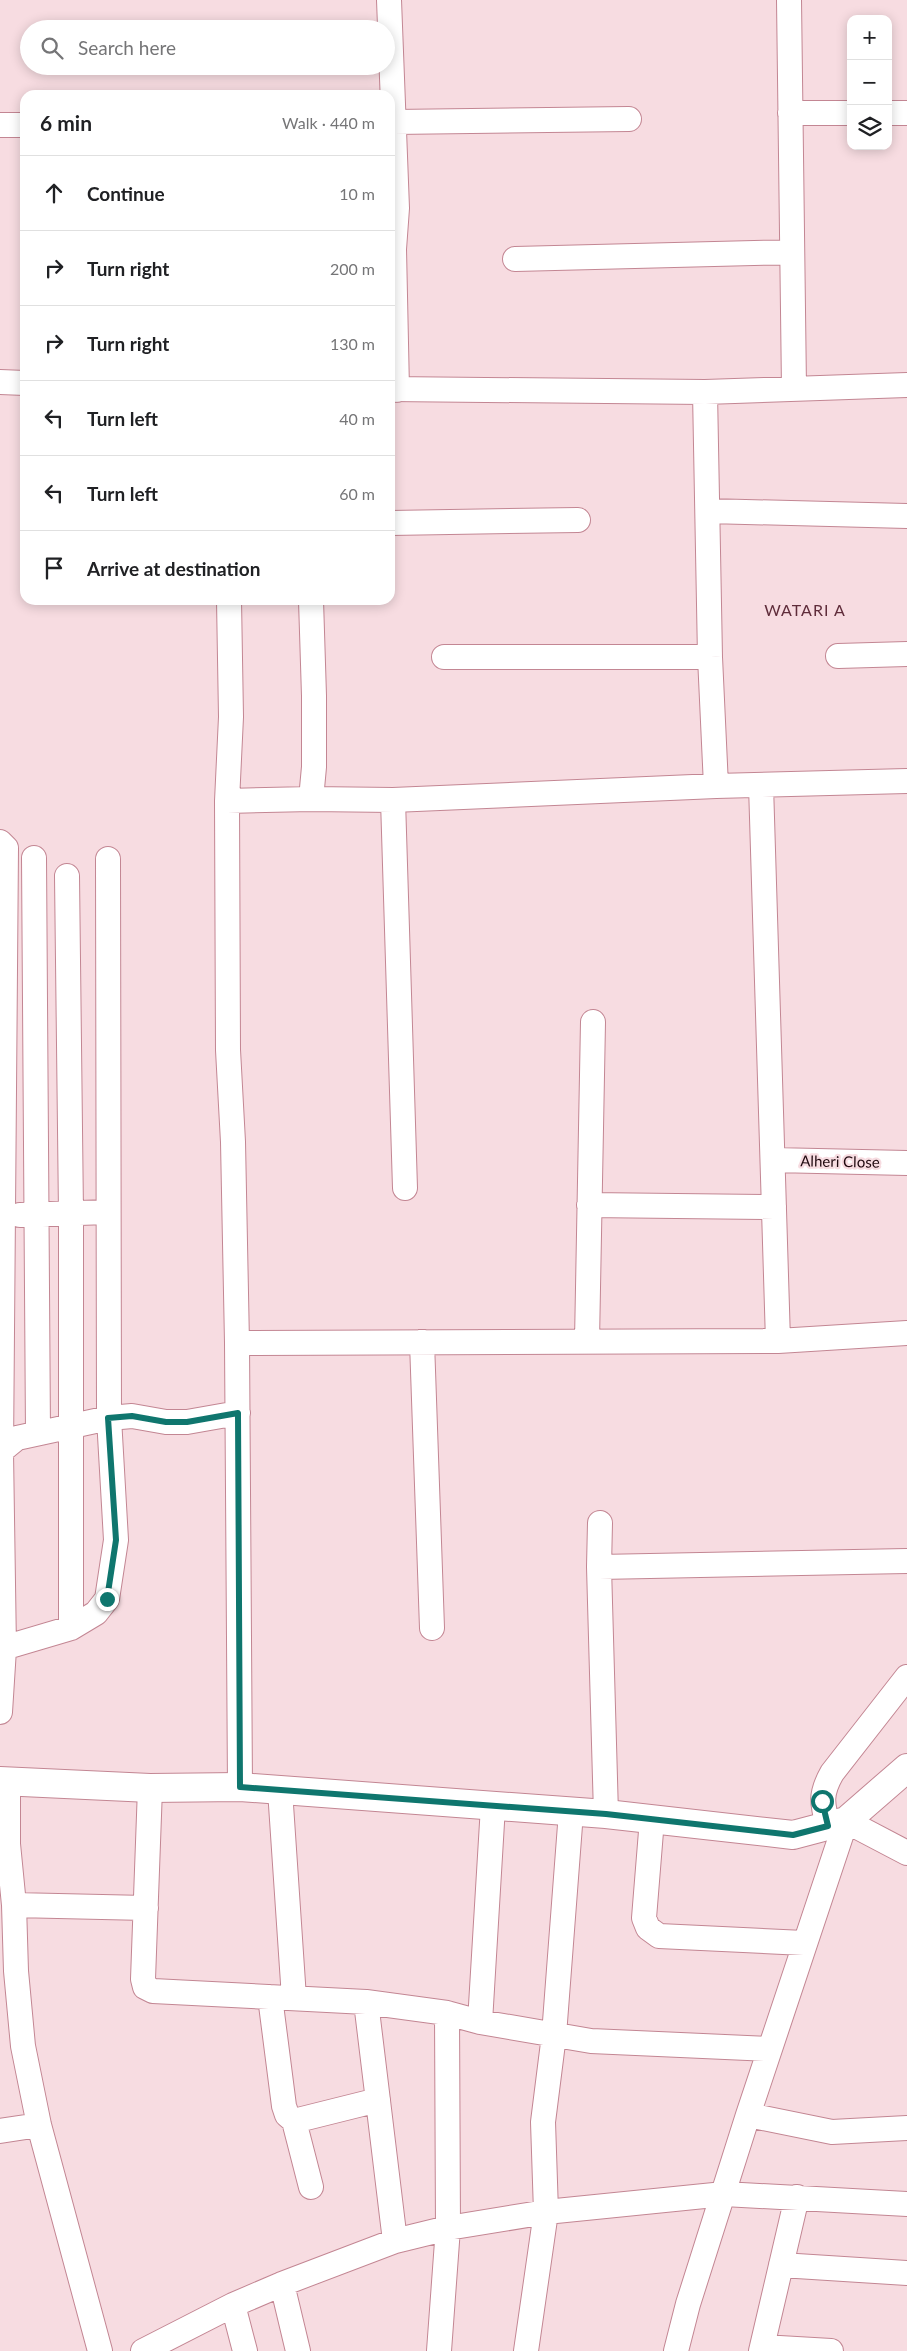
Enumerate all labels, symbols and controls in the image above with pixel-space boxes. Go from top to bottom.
map controls [847,15,892,150]
button: + [847,15,892,60]
search box [20,20,395,75]
icon: search [38,34,66,62]
text: Search here [78,36,176,59]
button: − [847,60,892,105]
button: layers [847,105,892,150]
text: 6 min [40,110,92,135]
text: Walk · 440 m [282,113,375,132]
icon: ahead [40,179,68,207]
text: Continue [87,182,165,205]
text: 10 m [339,184,375,203]
icon: right [40,254,68,282]
text: Turn right [87,257,169,280]
text: 200 m [330,259,375,278]
icon: right [40,329,68,357]
text: Turn right [87,332,169,355]
text: 130 m [330,334,375,353]
icon: left [40,404,68,432]
text: Turn left [87,407,158,430]
text: 40 m [339,409,375,428]
icon: left [40,479,68,507]
text: Turn left [87,482,158,505]
text: 60 m [339,484,375,503]
icon: arrive [40,554,68,582]
text: Arrive at destination [87,557,260,580]
district label: WATARI A [764,600,846,619]
street label: Alheri Close [800,1151,880,1171]
route end [96,1588,119,1611]
route start [811,1790,834,1813]

